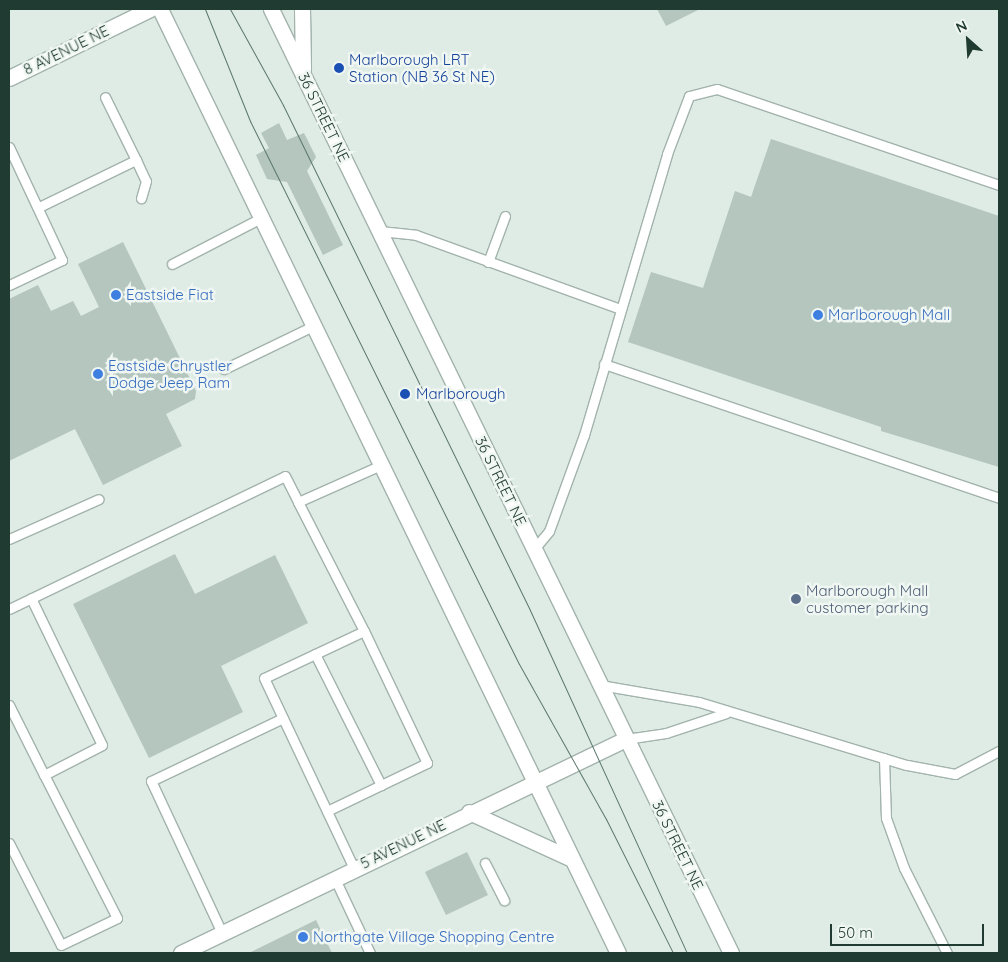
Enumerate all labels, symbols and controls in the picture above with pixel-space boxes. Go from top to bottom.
north arrow [943,15,993,65]
text: N [953,16,970,37]
street label: 8 AVENUE NE [20,22,112,78]
place label: Marlborough LRT Station (NB 36 St NE) [349,50,495,85]
marker: Marlborough LRT Station (NB 36 St NE) [333,62,345,74]
street label: 36 STREET NE [295,69,353,165]
place label: Eastside Fiat [126,286,214,304]
marker: Eastside Fiat [110,289,122,301]
place label: Marlborough Mall [828,306,950,324]
marker: Marlborough Mall [812,309,824,321]
place label: Eastside Chrystler Dodge Jeep Ram [108,356,232,391]
marker: Eastside Chrystler Dodge Jeep Ram [92,368,104,380]
place label: Marlborough [416,385,506,403]
marker: Marlborough [398,387,412,401]
street label: 36 STREET NE [472,433,530,529]
place label: Marlborough Mall customer parking [806,581,929,616]
marker: Marlborough Mall customer parking [790,593,802,605]
street label: 36 STREET NE [649,797,707,893]
street label: 5 AVENUE NE [357,816,449,872]
scale bar [833,914,987,946]
text: 50 m [838,923,873,942]
place label: Northgate Village Shopping Centre [313,928,555,946]
marker: Northgate Village Shopping Centre [297,931,309,943]

